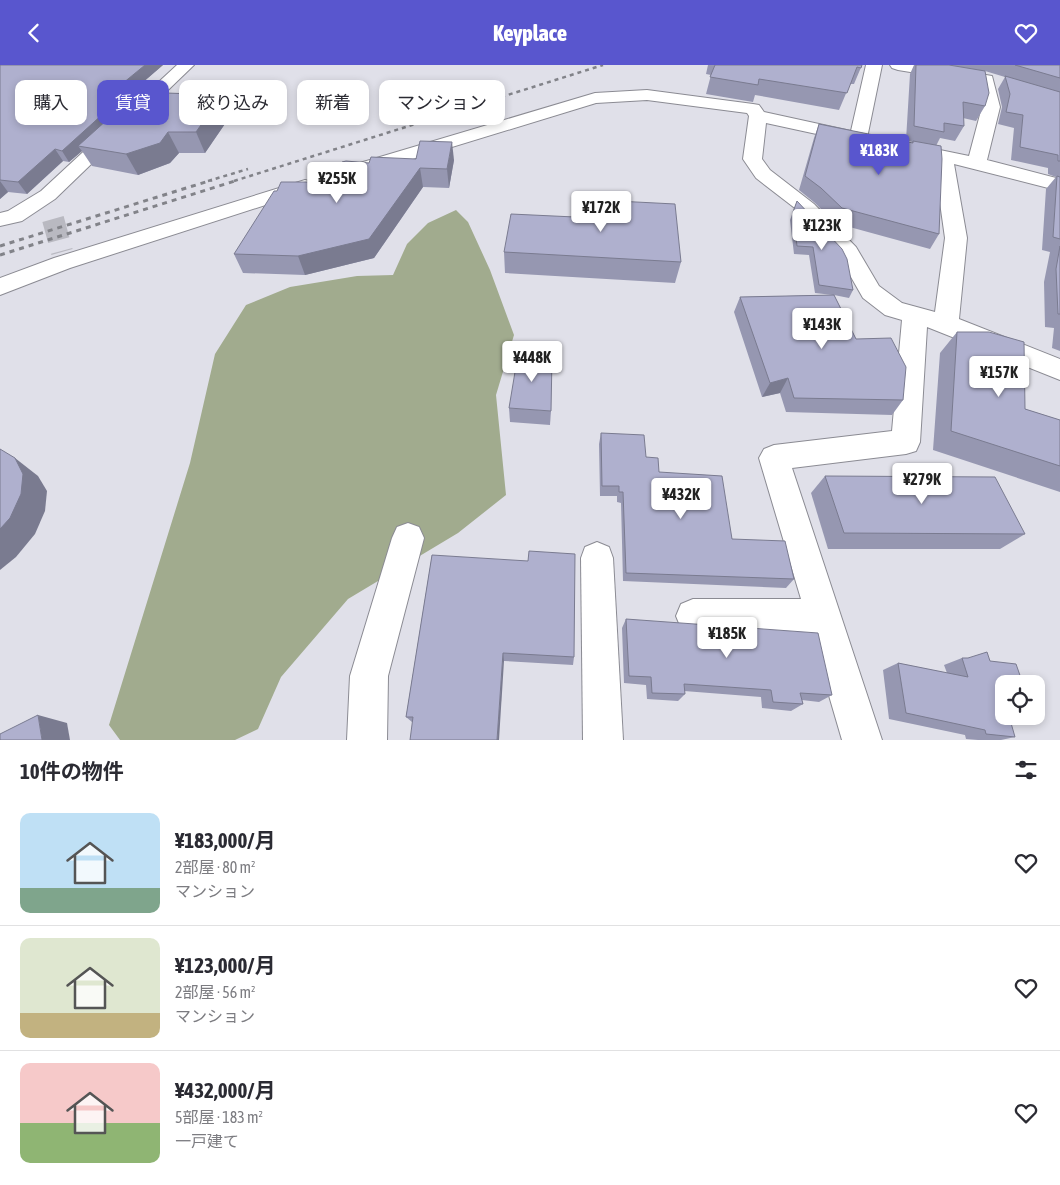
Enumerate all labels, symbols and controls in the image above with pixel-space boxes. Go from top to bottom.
icon: back [20,19,48,47]
icon: heart [1012,19,1040,47]
text: Keyplace [493,20,567,46]
chip: 購入 [15,80,87,125]
chip: 賃貸 [97,80,169,125]
chip: 絞り込み [179,80,287,125]
chip: 新着 [297,80,369,125]
chip: マンション [379,80,505,125]
pin: ¥183K [844,133,914,176]
text: ¥183K [860,141,898,159]
pin: ¥255K [302,161,372,204]
text: ¥255K [318,169,356,187]
pin: ¥172K [566,191,636,233]
text: ¥172K [582,198,620,216]
pin: ¥123K [787,209,857,251]
text: ¥123K [803,216,841,234]
pin: ¥143K [787,307,857,350]
text: ¥143K [803,315,841,333]
pin: ¥448K [497,341,567,383]
text: ¥448K [513,348,551,366]
pin: ¥157K [964,355,1034,398]
text: ¥157K [980,363,1018,381]
pin: ¥279K [887,463,957,505]
text: ¥279K [903,470,941,488]
pin: ¥432K [646,477,716,520]
text: ¥432K [662,485,700,503]
pin: ¥185K [692,617,762,659]
text: ¥185K [708,624,746,642]
map controls [995,675,1045,725]
button: locate [995,675,1045,725]
icon: filters [1012,756,1040,784]
text: 10件の物件 [20,759,124,783]
text: ¥183,000/月 [175,828,275,852]
icon: home [60,833,120,893]
icon: heart [1012,849,1040,877]
text: 2部屋 · 80 m² [175,858,256,876]
text: マンション [175,882,255,900]
text: ¥123,000/月 [175,953,275,977]
icon: home [60,958,120,1018]
icon: heart [1012,974,1040,1002]
text: 2部屋 · 56 m² [175,983,256,1001]
text: マンション [175,1007,255,1025]
text: ¥432,000/月 [175,1078,275,1102]
icon: home [60,1083,120,1143]
icon: heart [1012,1099,1040,1127]
text: 5部屋 · 183 m² [175,1108,263,1126]
text: 一戸建て [175,1132,239,1150]

